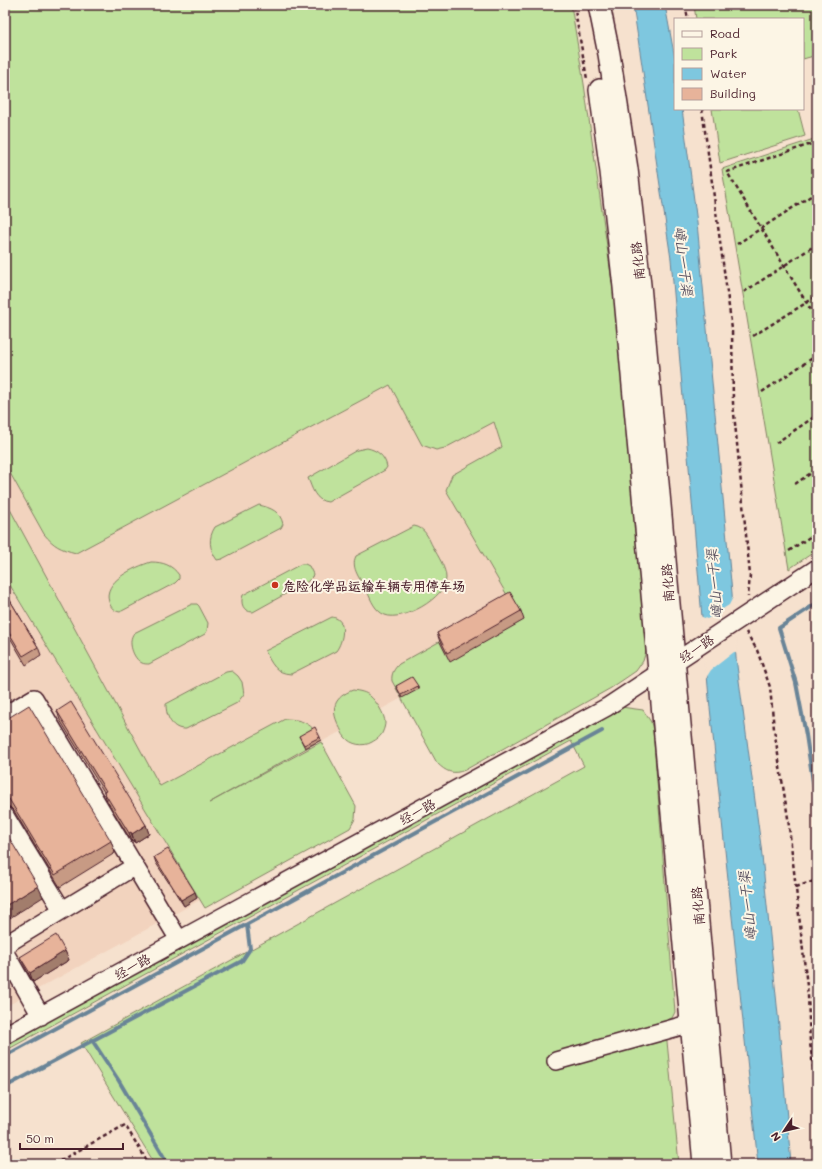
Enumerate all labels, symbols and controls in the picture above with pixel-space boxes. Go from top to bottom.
legend [674,18,804,110]
text: Road [710,25,740,41]
text: Park [710,45,737,61]
text: Water [710,65,747,81]
text: Building [710,85,756,101]
water label: 嶂山一干渠 [670,225,698,298]
street label: 南化路 [627,241,647,281]
water label: 嶂山一干渠 [701,547,727,620]
street label: 南化路 [657,563,677,603]
place label: 危险化学品运输车辆专用停车场 [283,577,465,594]
marker: 危险化学品运输车辆专用停车场 [270,580,280,590]
street label: 经一路 [675,630,717,666]
street label: 经一路 [396,794,438,828]
water label: 嶂山一干渠 [734,869,760,942]
street label: 南化路 [687,886,707,926]
street label: 经一路 [111,949,153,983]
north arrow [764,1111,804,1151]
scale bar [20,1125,123,1151]
text: N [767,1129,784,1145]
text: 50 m [26,1130,54,1146]

